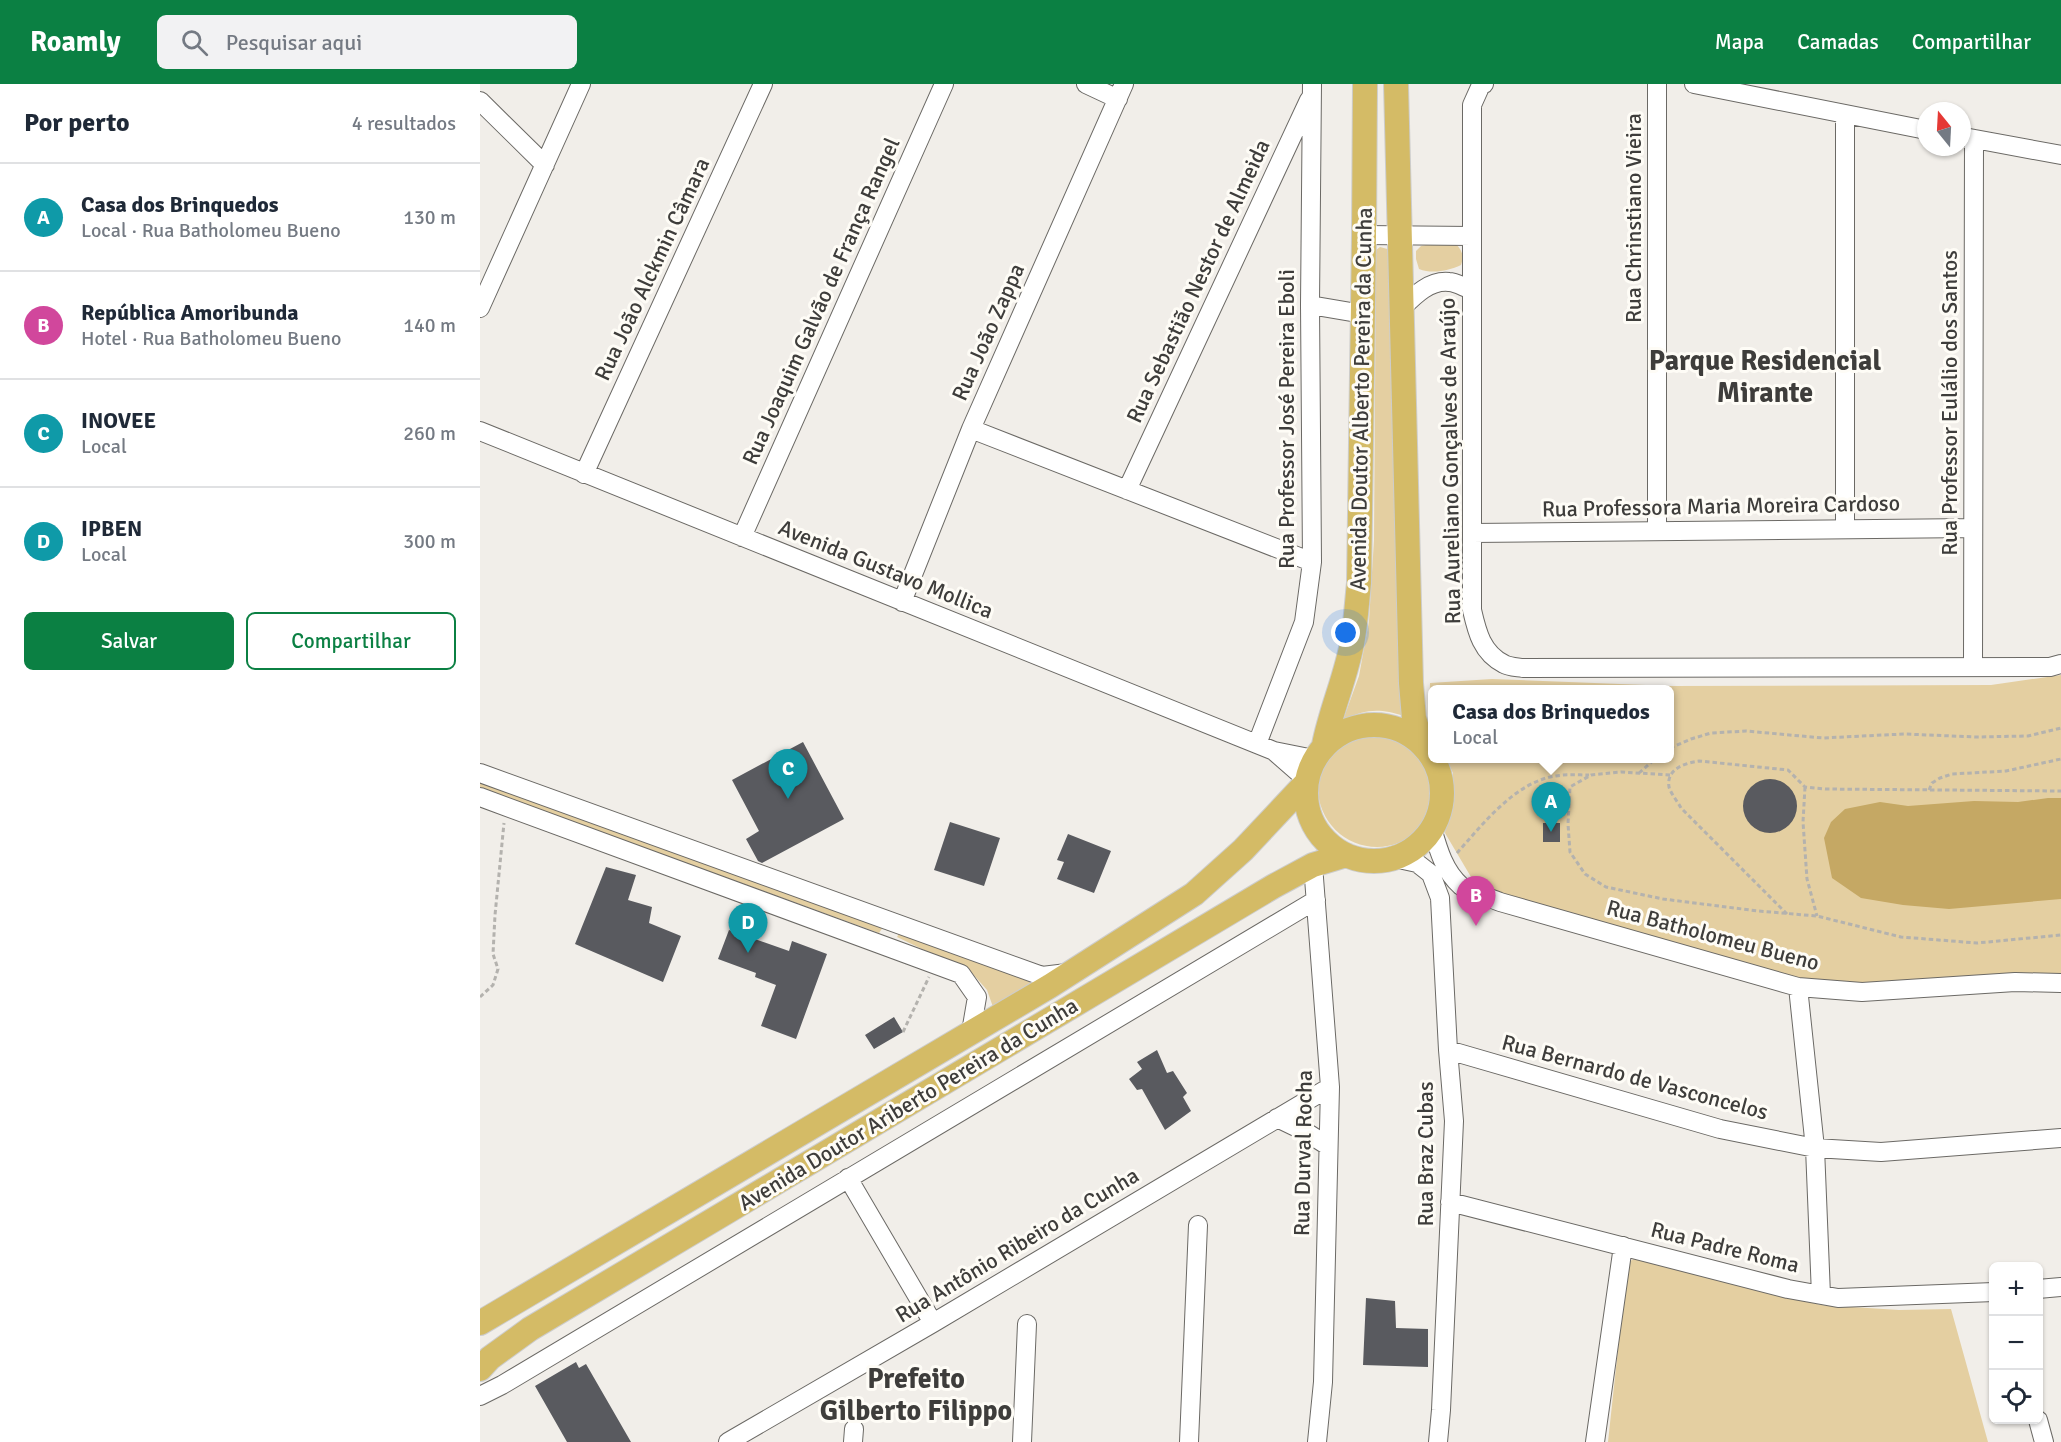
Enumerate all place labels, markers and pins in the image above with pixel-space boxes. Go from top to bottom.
pin: C [768,750,808,799]
pin: A [1532,782,1570,832]
pin: B [1456,876,1496,926]
pin: D [728,904,768,953]

